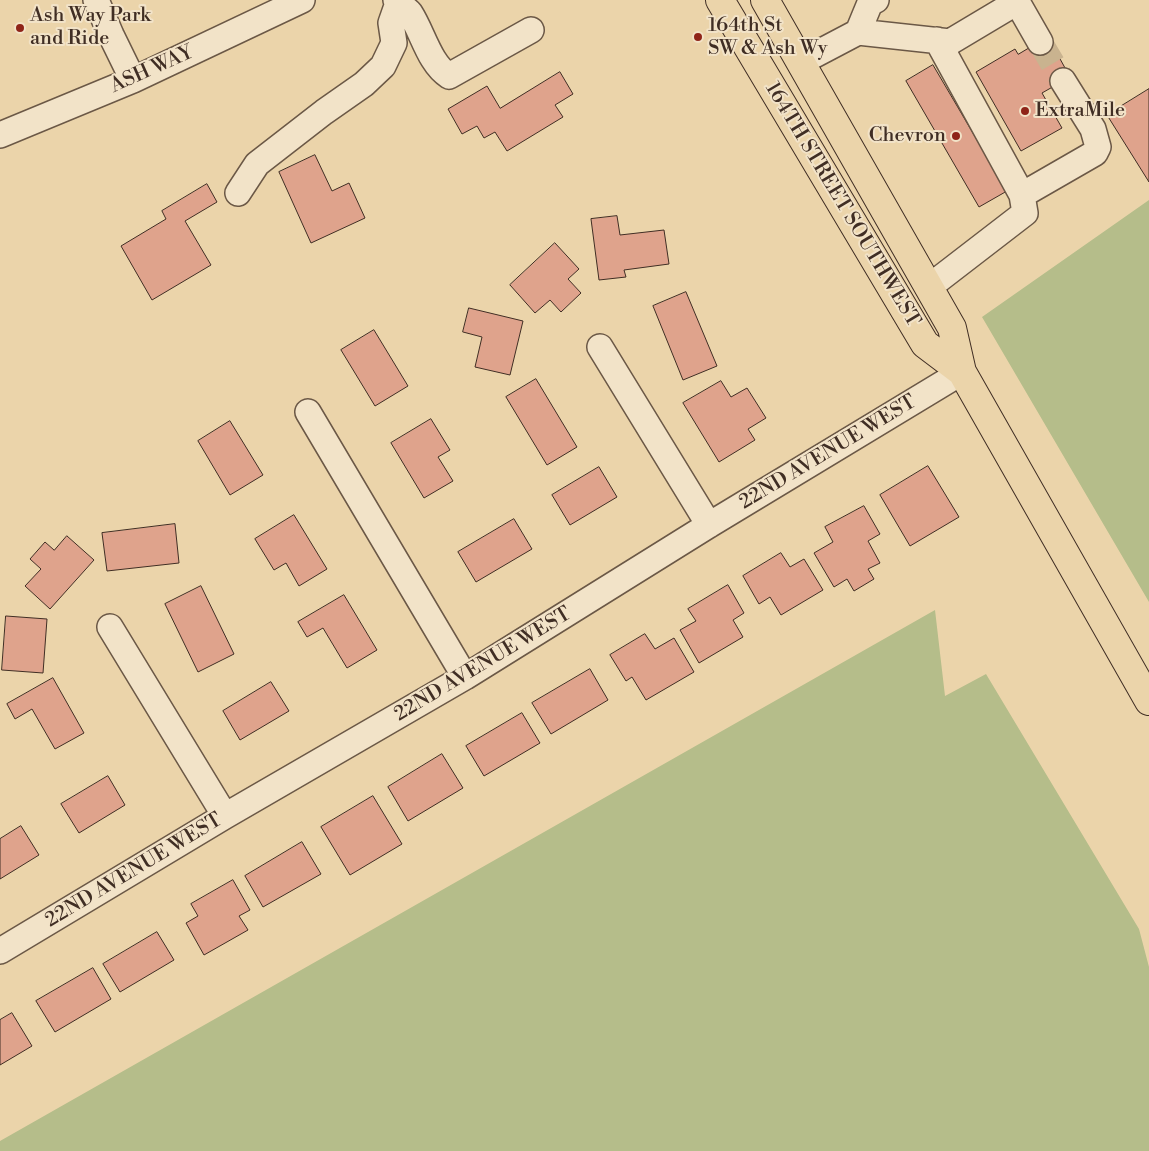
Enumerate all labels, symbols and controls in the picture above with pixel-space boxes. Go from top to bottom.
place label: Ash Way Park and Ride [30,4,151,51]
place label: 164th St SW & Ash Wy [708,14,827,61]
marker: Ash Way Park and Ride [14,22,26,34]
marker: 164th St SW & Ash Wy [692,31,704,43]
street label: ASH WAY [107,41,197,99]
street label: 164TH STREET SOUTHWEST [759,78,925,332]
place label: ExtraMile [1035,99,1125,123]
marker: ExtraMile [1019,105,1031,117]
place label: Chevron [869,124,946,148]
marker: Chevron [950,130,962,142]
street label: 22ND AVENUE WEST [735,391,921,515]
street label: 22ND AVENUE WEST [390,603,576,727]
street label: 22ND AVENUE WEST [41,809,227,933]

